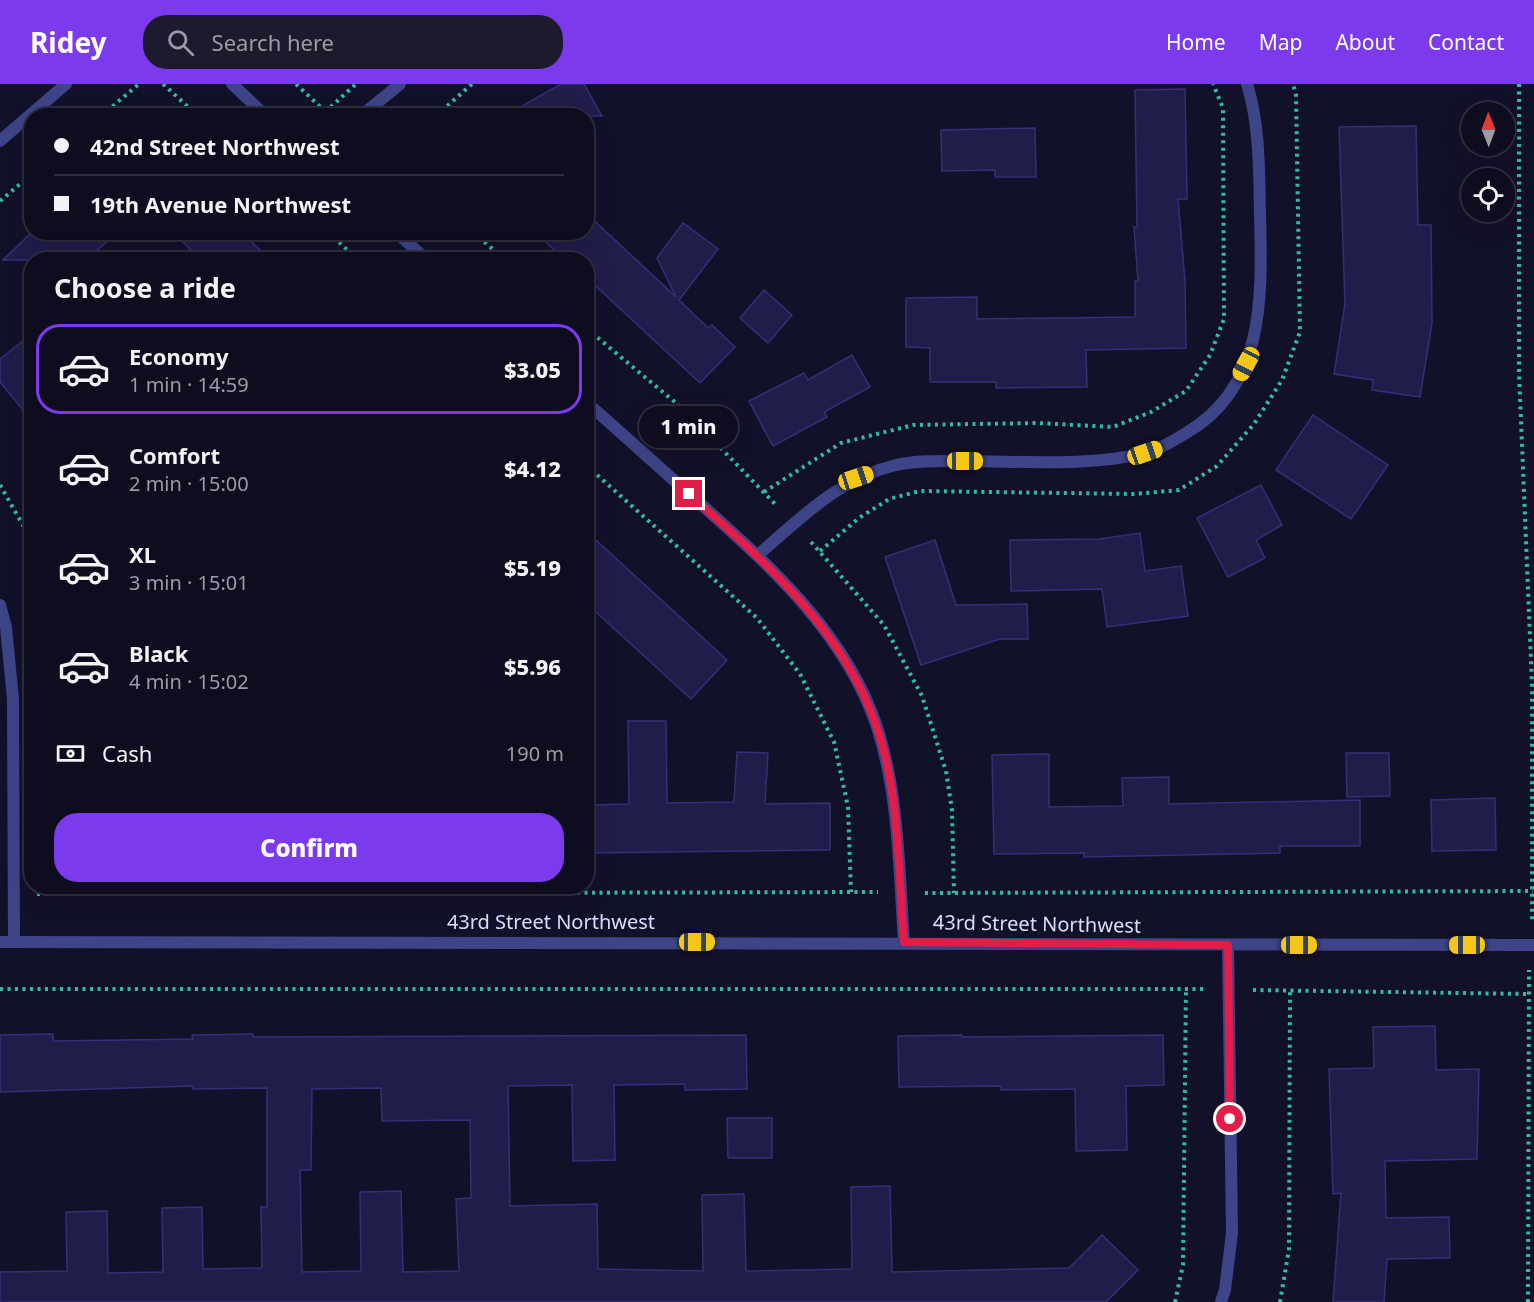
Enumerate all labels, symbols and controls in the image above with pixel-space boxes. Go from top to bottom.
search box [143,15,563,69]
text: Ridey [30,23,107,61]
icon: search [164,26,197,59]
text: Search here [212,27,334,57]
text: Home [1166,28,1226,56]
text: Map [1259,28,1302,56]
text: About [1335,28,1395,56]
text: Contact [1428,28,1504,56]
north arrow [1461,102,1515,156]
map controls [1461,102,1515,222]
text: 42nd Street Northwest [90,131,340,161]
button: locate [1461,168,1515,222]
text: 19th Avenue Northwest [90,189,351,219]
text: Choose a ride [54,269,236,306]
text: Economy [129,341,228,371]
icon: car [57,342,111,396]
car [1230,344,1262,384]
text: $3.05 [504,354,561,384]
text: 1 min · 14:59 [129,371,249,398]
callout: 1 min [640,407,738,449]
text: 1 min [661,413,716,440]
car [1125,439,1165,467]
text: Comfort [129,440,220,470]
icon: car [57,441,111,495]
car [947,452,983,470]
text: $4.12 [504,453,561,483]
car [836,464,876,492]
text: 2 min · 15:00 [129,470,249,497]
route end [675,480,702,507]
text: XL [129,539,156,569]
icon: car [57,540,111,594]
text: $5.19 [504,552,561,582]
text: 3 min · 15:01 [129,569,249,596]
text: Black [129,638,188,668]
icon: car [57,639,111,693]
text: $5.96 [504,651,561,681]
text: 4 min · 15:02 [129,668,249,695]
icon: cash [54,737,87,770]
text: Cash [102,738,152,768]
text: 190 m [506,740,564,767]
button: Confirm [54,813,564,882]
street label: 43rd Street Northwest [447,908,655,935]
street label: 43rd Street Northwest [933,908,1141,939]
car [679,933,715,951]
car [1281,936,1317,954]
car [1449,936,1485,954]
route start [1216,1105,1243,1132]

